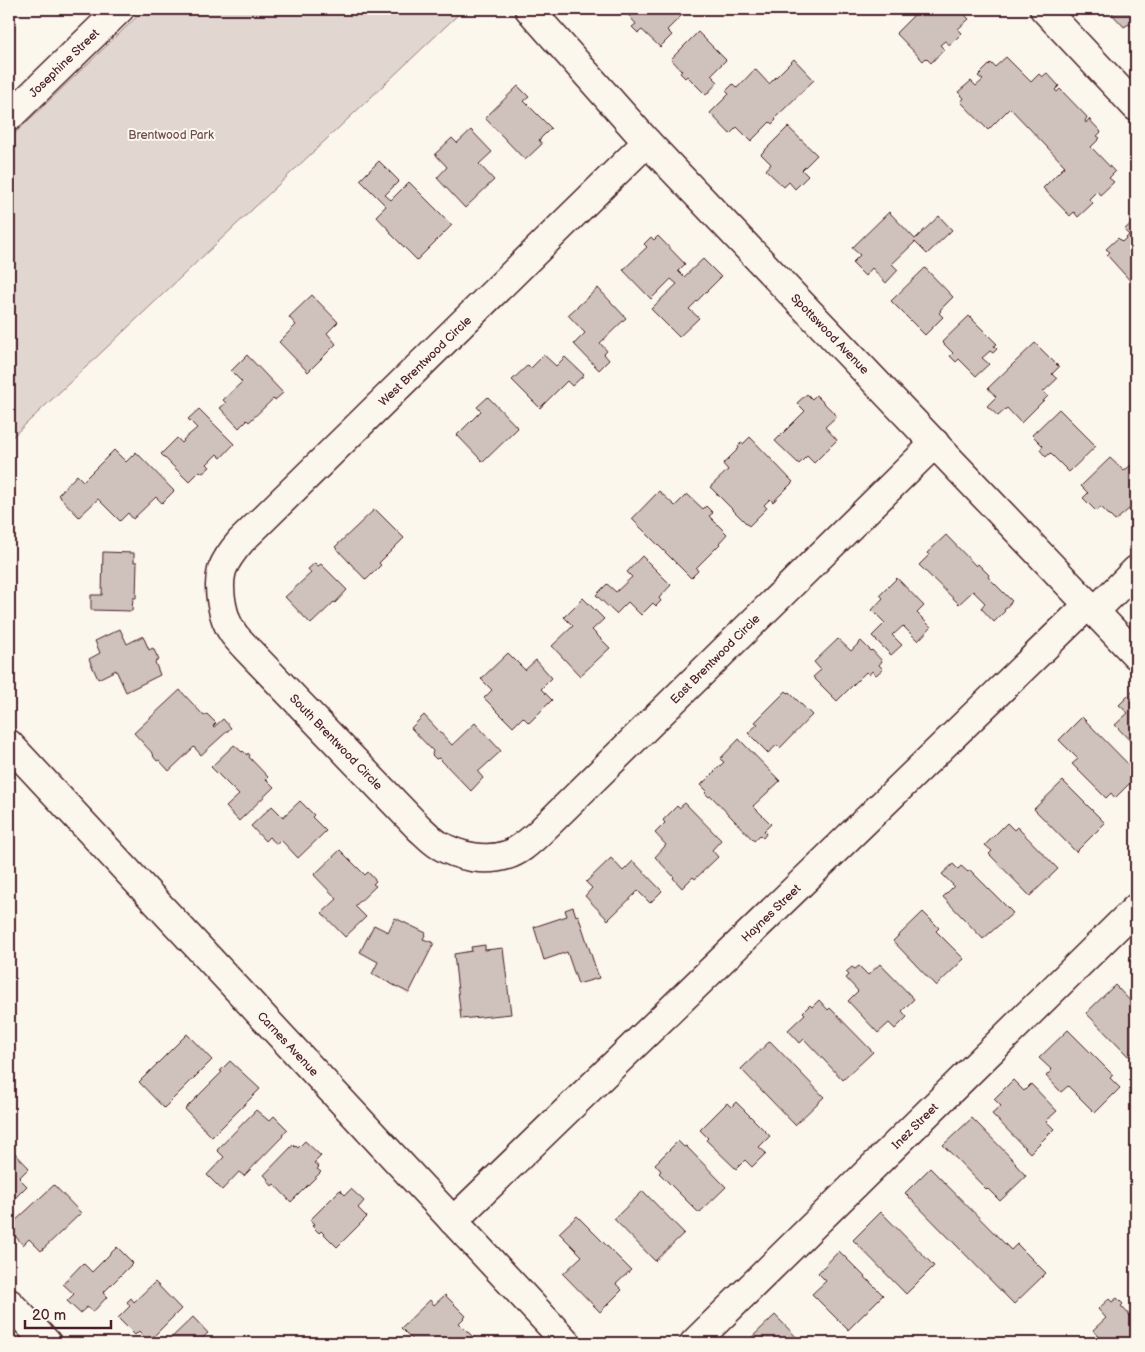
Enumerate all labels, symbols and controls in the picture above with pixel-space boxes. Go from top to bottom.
street label: Josephine Street [26,26,103,101]
park label: Brentwood Park [128,128,214,143]
street label: Spottswood Avenue [787,291,872,378]
street label: West Brentwood Circle [376,313,475,410]
street label: East Brentwood Circle [667,611,763,707]
street label: South Brentwood Circle [286,691,385,793]
street label: Haynes Street [739,881,804,945]
street label: Carnes Avenue [254,1009,321,1080]
street label: Inez Street [889,1100,942,1153]
scale bar [25,1297,111,1329]
text: 20 m [32,1306,66,1325]

